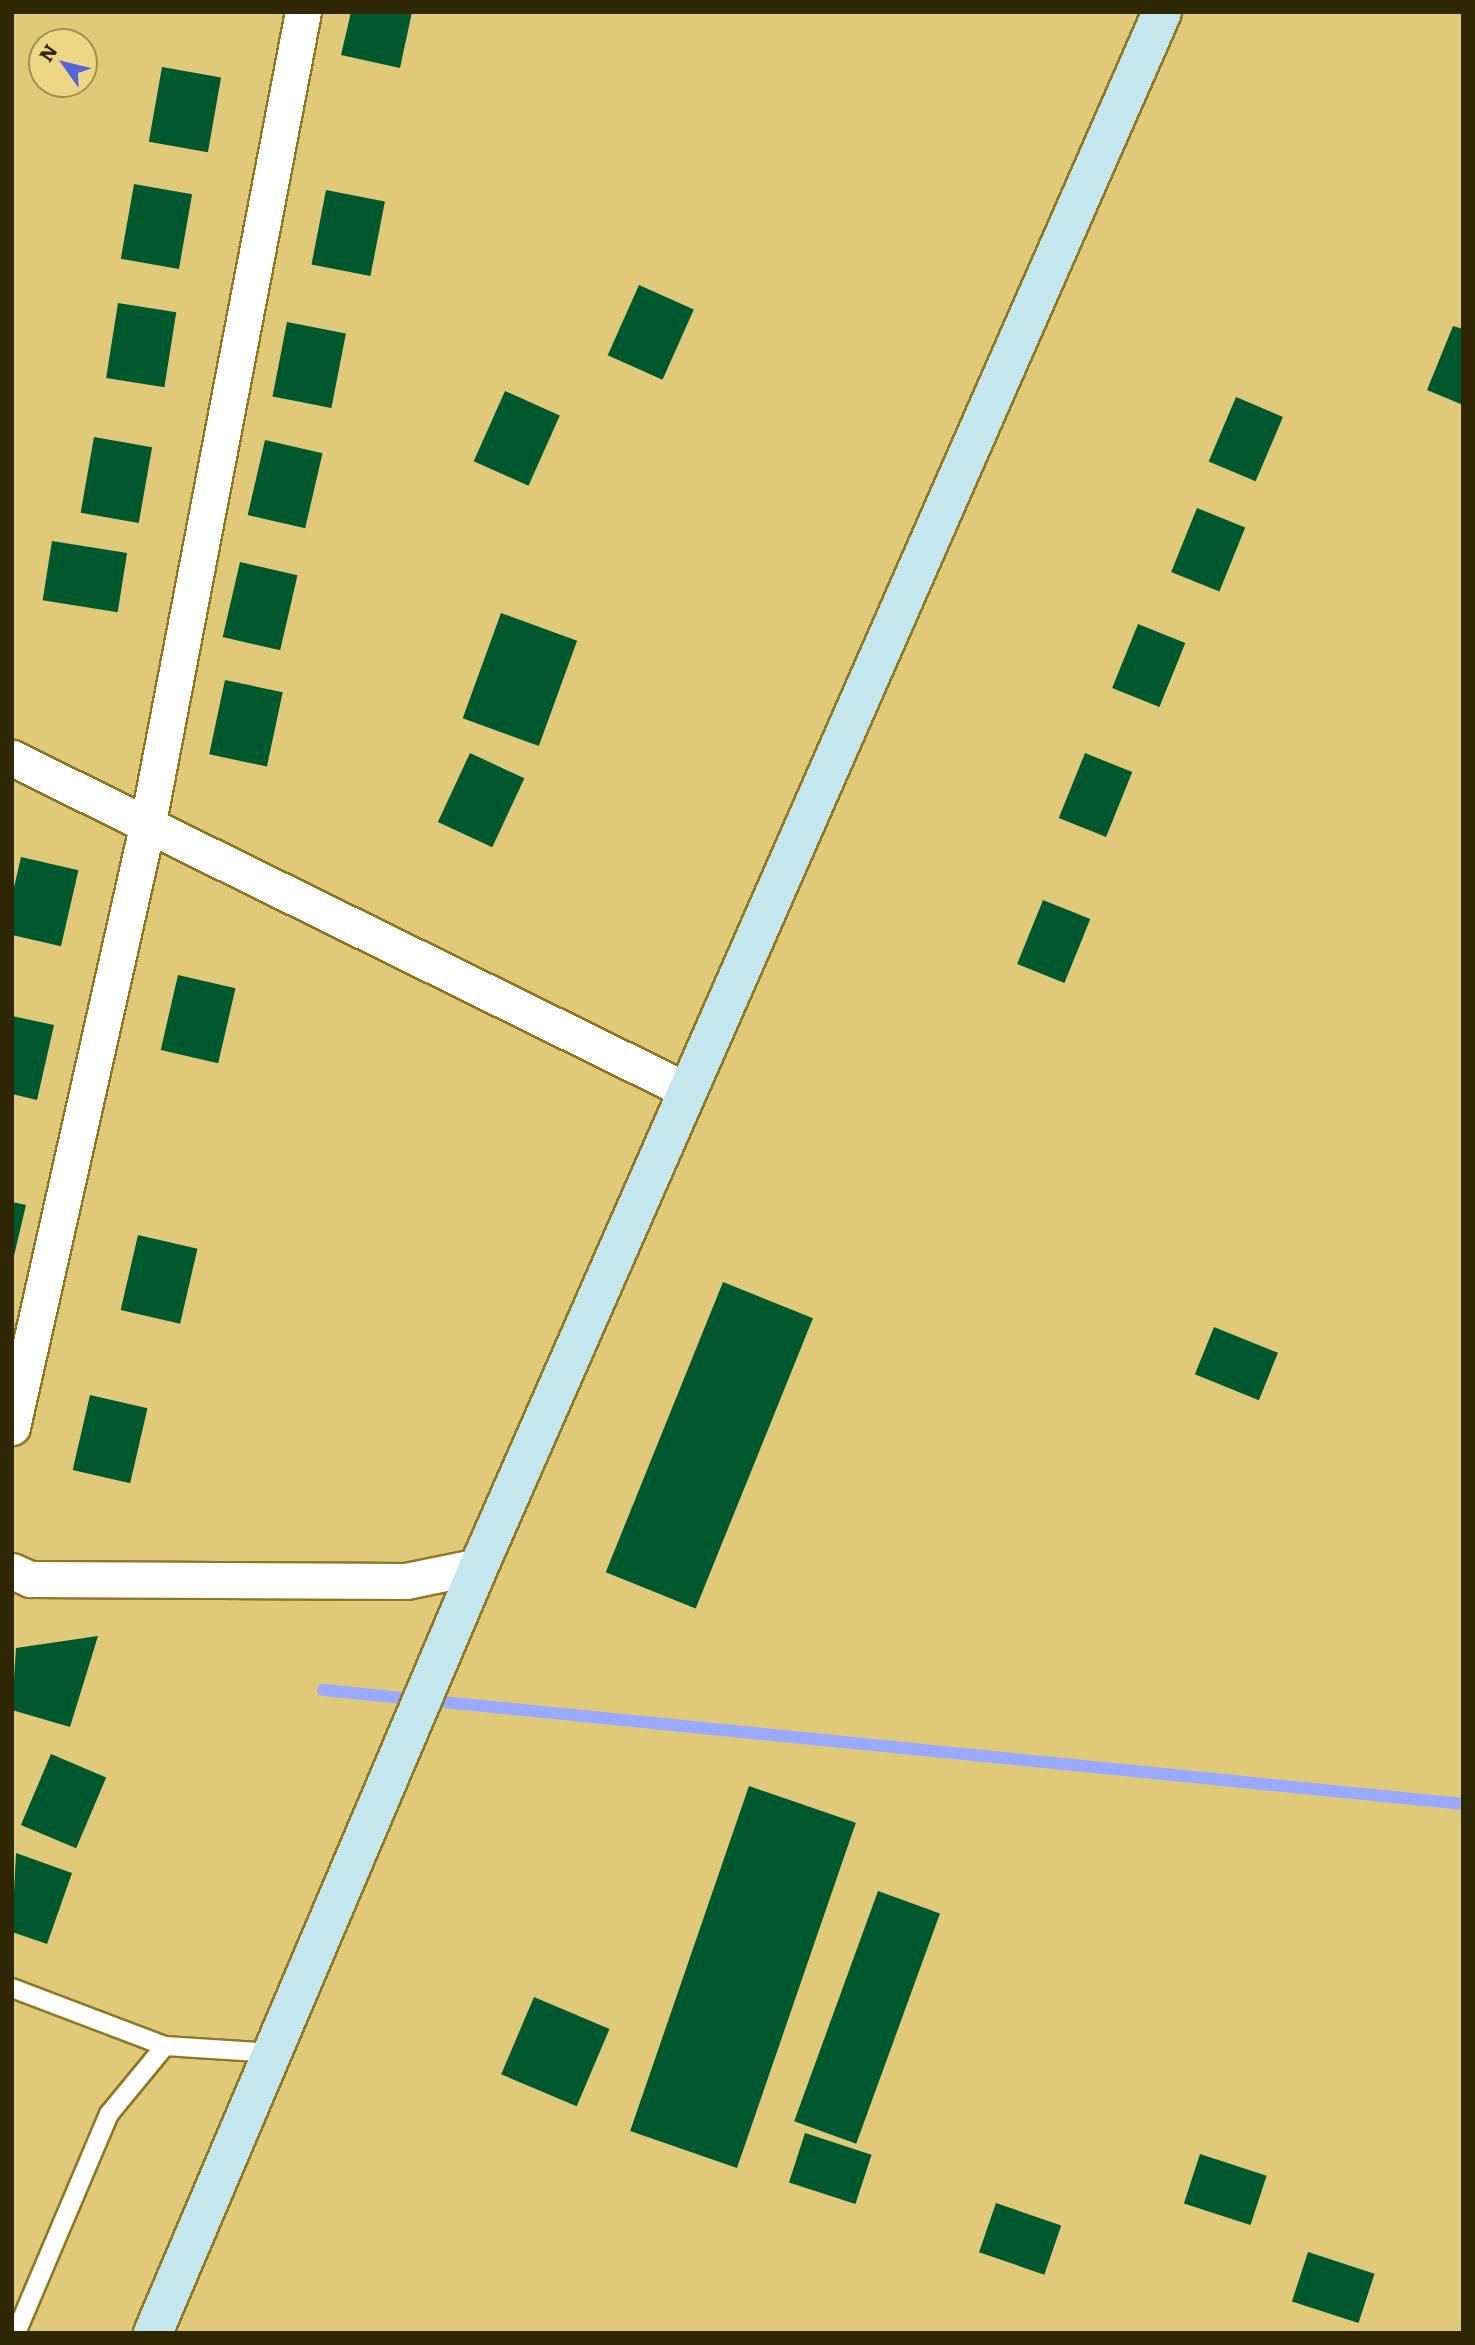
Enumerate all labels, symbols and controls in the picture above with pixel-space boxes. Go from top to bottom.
north arrow [28,28,98,98]
text: N [31,38,63,67]

